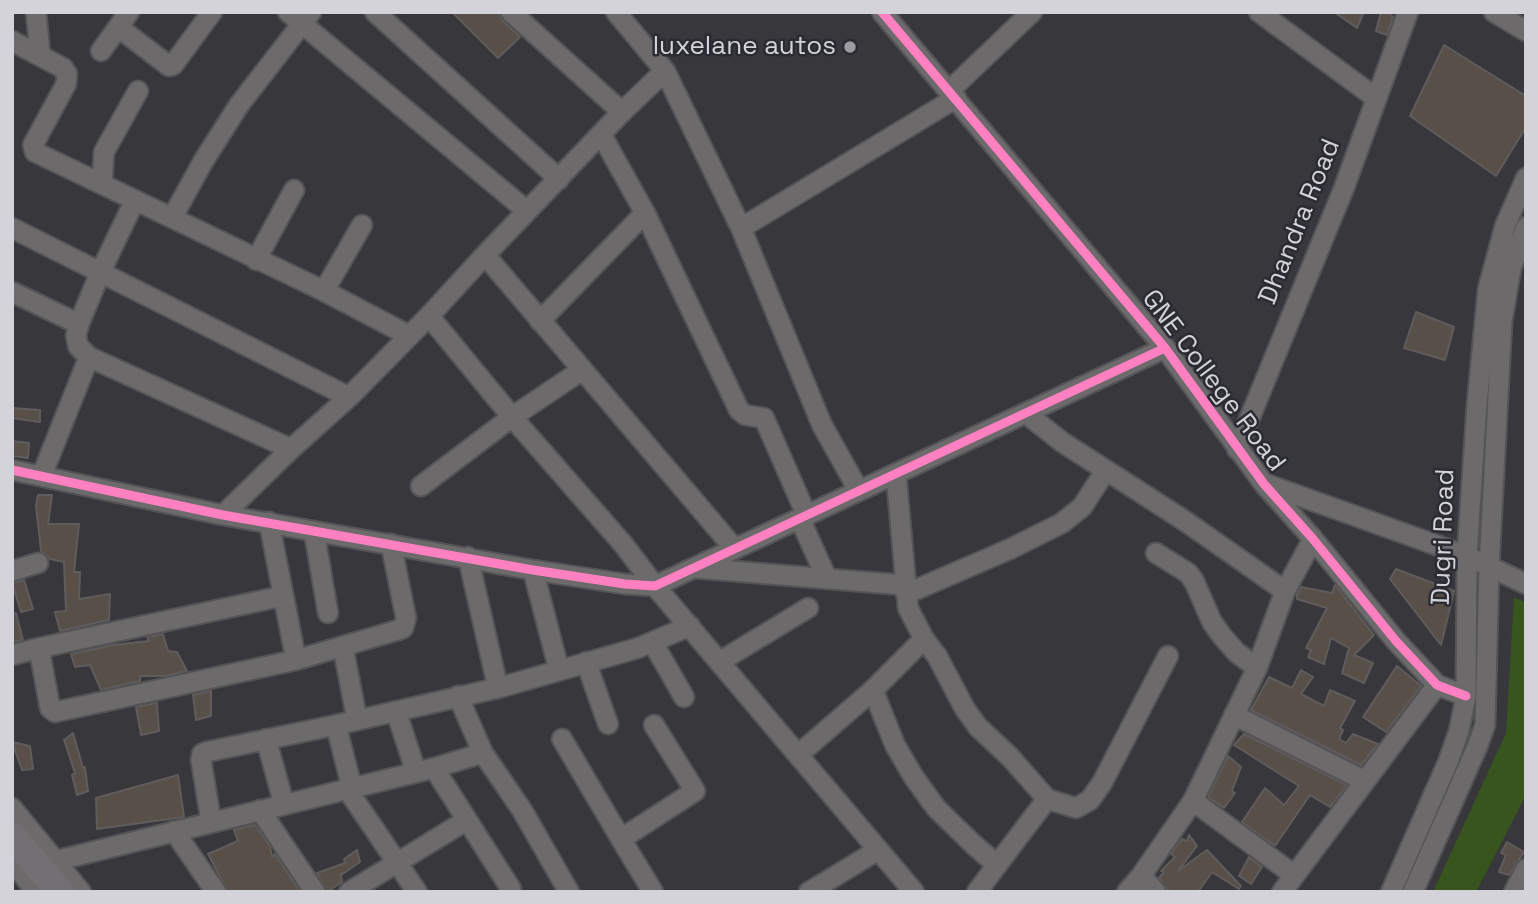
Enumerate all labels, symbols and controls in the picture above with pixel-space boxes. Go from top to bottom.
place label: luxelane autos [653,31,836,63]
marker: luxelane autos [842,39,858,55]
street label: Dhandra Road [1253,135,1347,309]
street label: GNE College Road [1135,284,1291,478]
street label: Dugri Road [1426,468,1462,606]

